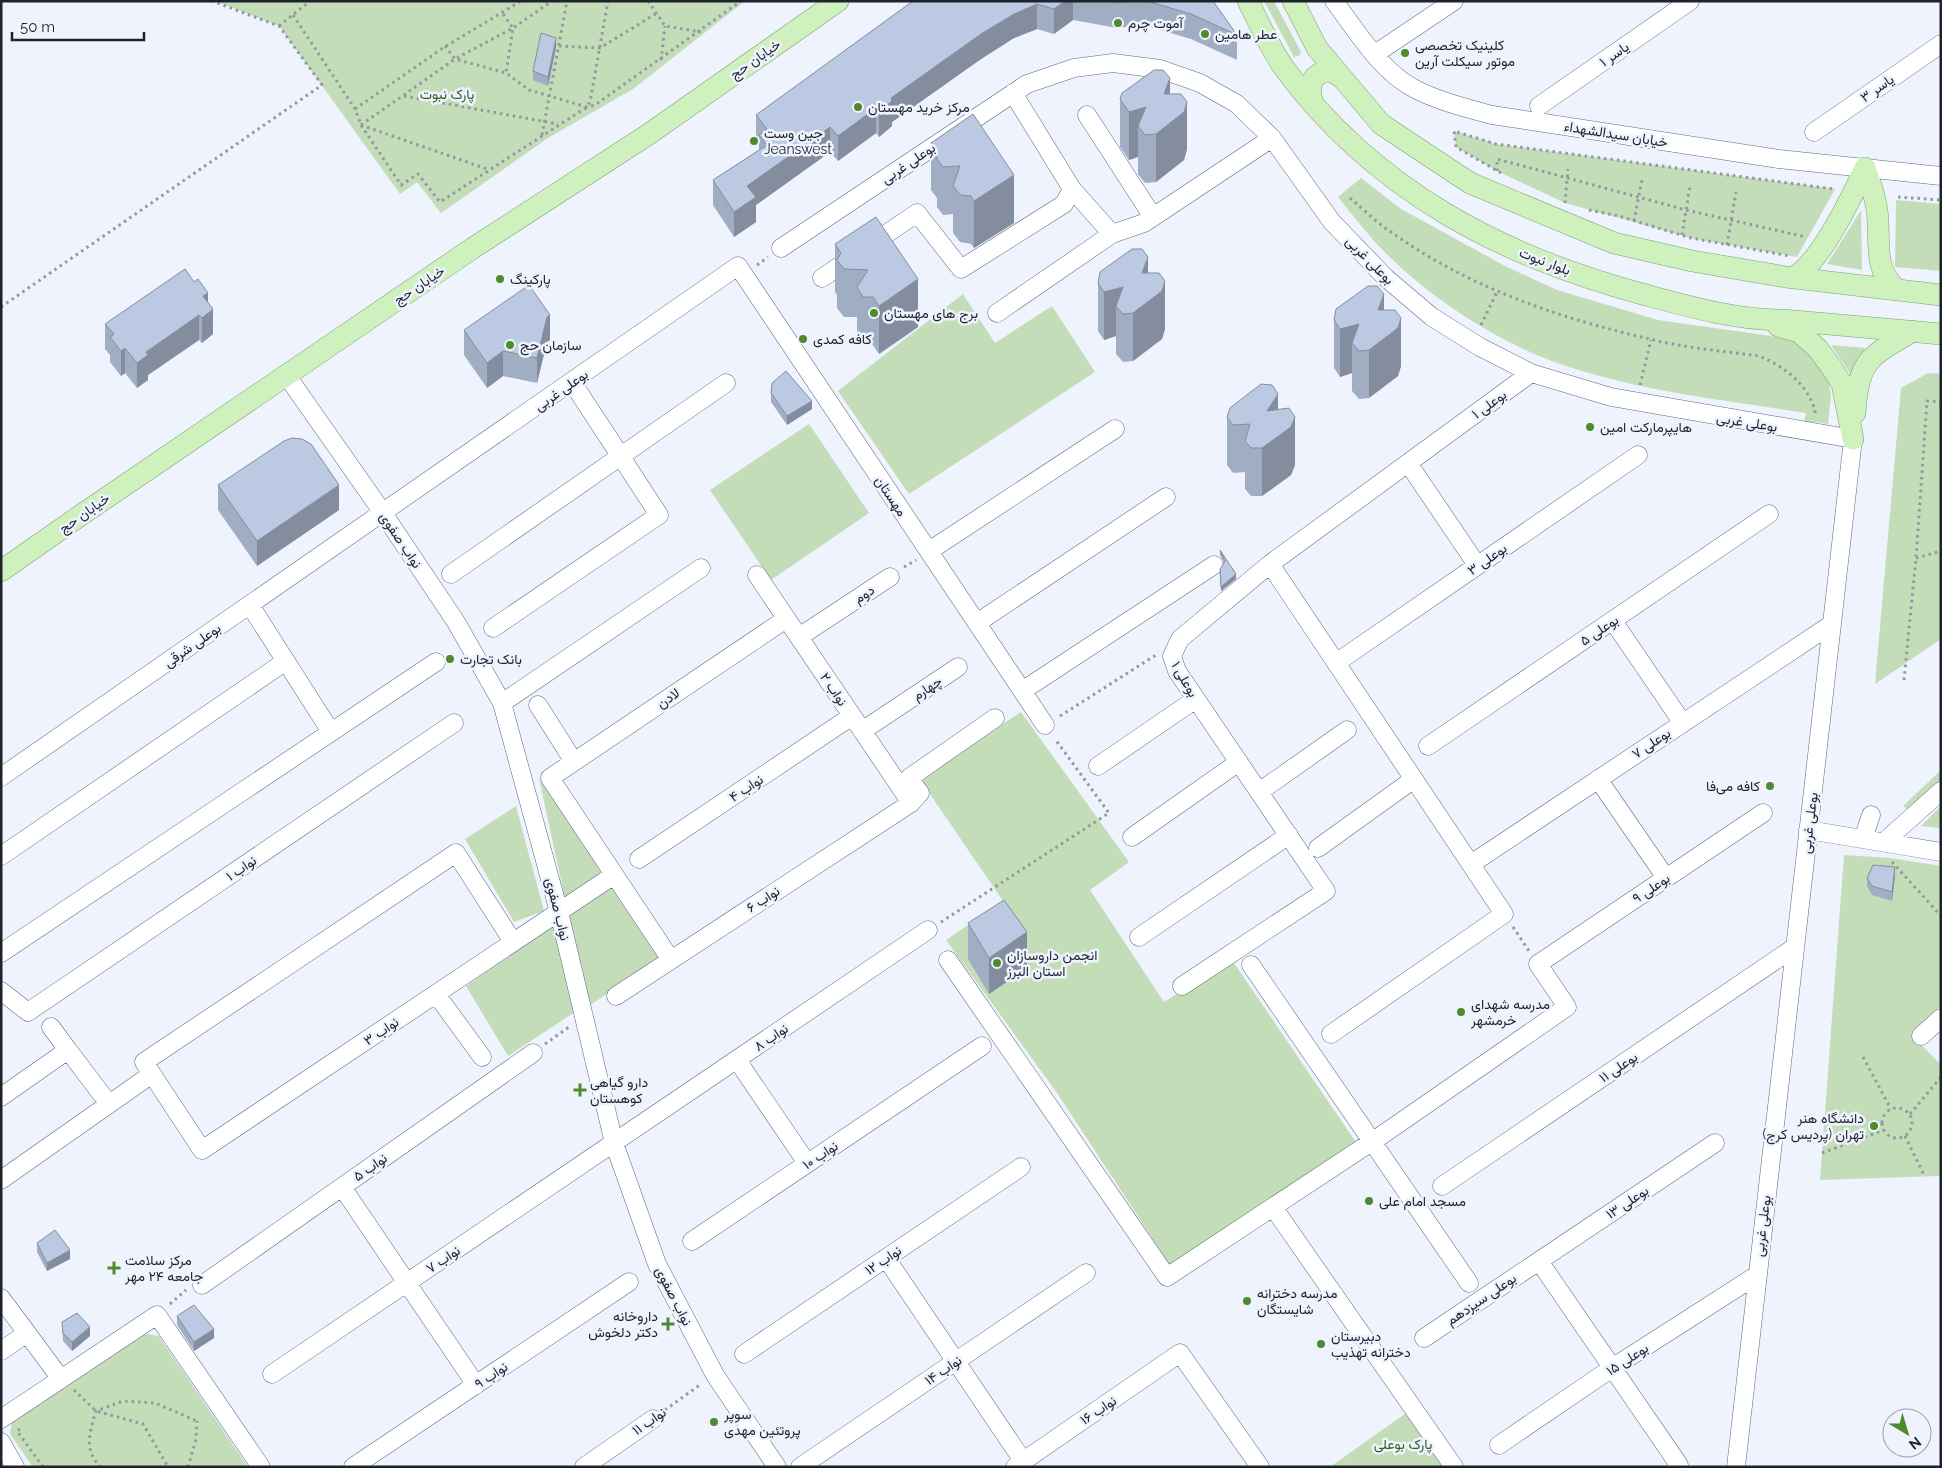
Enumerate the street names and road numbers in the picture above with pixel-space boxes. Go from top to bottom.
street label: خیابان حج [727,36,785,85]
street label: یاسر ۱ [1596,38,1632,71]
street label: یاسر ۳ [1857,71,1897,106]
street label: خیابان سیدالشهداء [1563,118,1669,151]
street label: بوعلی غربی [878,139,939,188]
street label: بوعلی غربی [1342,233,1397,288]
street label: بلوار نبوت [1517,244,1573,279]
street label: خیابان حج [390,262,449,310]
street label: بوعلی غربی [531,366,591,415]
street label: بوعلی ۱ [1469,386,1510,423]
street label: بوعلی غربی [1715,409,1779,436]
street label: مهستان [871,473,910,520]
street label: خیابان حج [56,490,114,539]
street label: نواب صفوی [376,509,426,572]
street label: بوعلی ۳ [1464,540,1510,579]
street label: دوم [851,581,878,607]
street label: بوعلی ۵ [1577,611,1622,649]
street label: بوعلی شرقی [160,620,224,671]
street label: بوعلی ۱ [1168,658,1202,700]
street label: نواب ۲ [816,669,851,709]
street label: چهارم [909,672,946,705]
street label: لادن [654,685,683,712]
street label: بوعلی ۷ [1629,724,1674,762]
street label: نواب ۴ [726,771,766,806]
street label: بوعلی غربی [1797,791,1822,855]
street label: نواب ۱ [223,852,260,885]
street label: بوعلی ۹ [1629,870,1673,907]
street label: نواب صفوی [542,876,574,942]
street label: نواب ۶ [744,882,783,916]
street label: نواب ۳ [361,1014,402,1049]
street label: نواب ۸ [751,1020,792,1055]
street label: بوعلی ۱۱ [1596,1048,1641,1086]
street label: نواب ۱۰ [799,1137,841,1173]
street label: نواب ۵ [350,1150,391,1185]
street label: بوعلی ۱۳ [1603,1182,1652,1223]
street label: بوعلی غربی [1750,1194,1775,1258]
street label: نواب ۷ [423,1242,464,1277]
street label: نواب ۱۲ [862,1242,905,1279]
street label: نواب صفوی [651,1264,696,1329]
street label: بوعلی سیزدهم [1443,1270,1520,1329]
street label: بوعلی ۱۵ [1603,1339,1652,1379]
street label: نواب ۱۴ [921,1352,965,1389]
street label: نواب ۹ [472,1358,511,1393]
street label: نواب ۱۶ [1077,1392,1120,1429]
street label: نواب ۱۱ [629,1404,669,1439]

